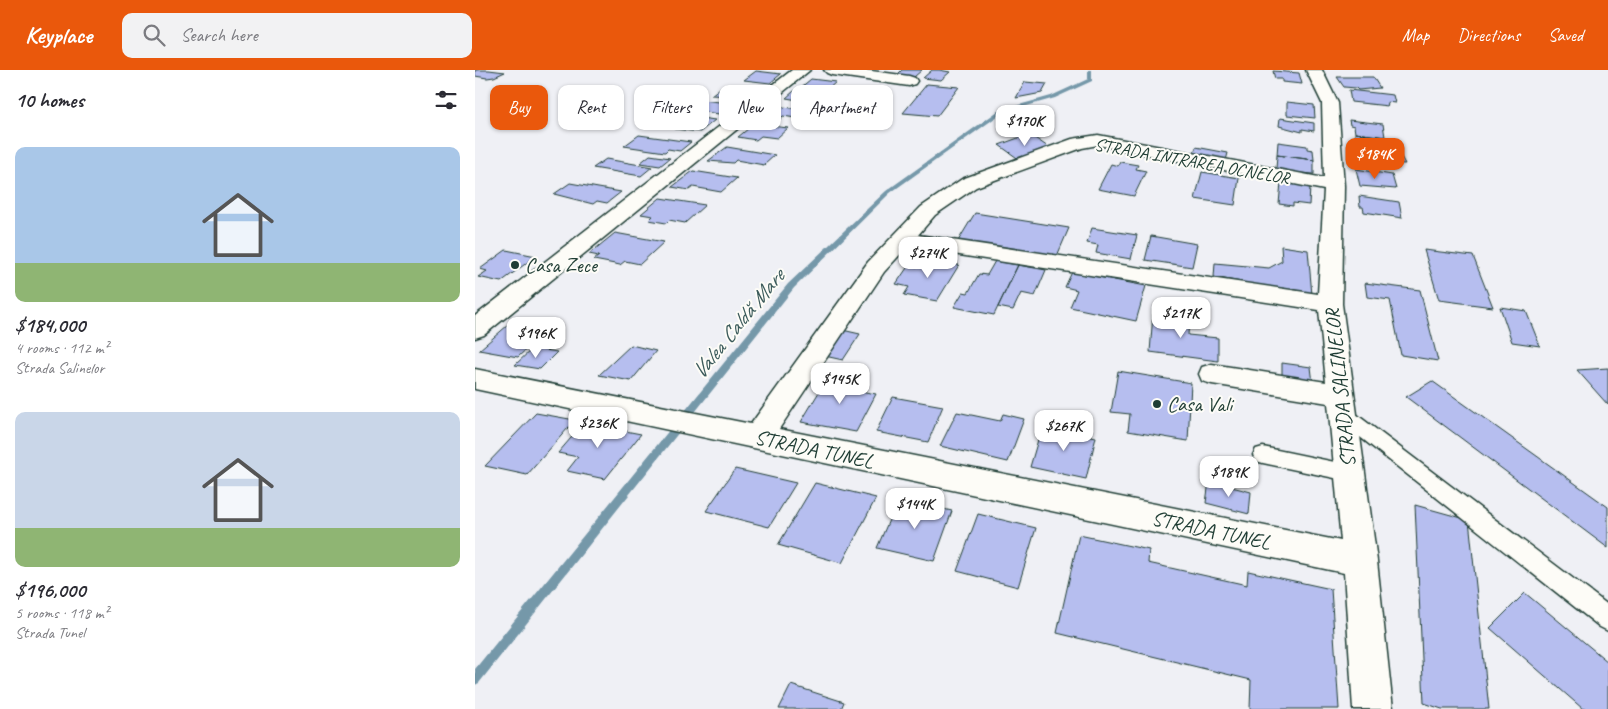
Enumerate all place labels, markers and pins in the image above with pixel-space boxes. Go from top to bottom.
pin: $170K [990,104,1060,147]
pin: $184K [1340,138,1410,180]
pin: $274K [893,236,963,279]
place label: Casa Zece [525,252,599,278]
marker: Casa Zece [509,259,521,271]
pin: $217K [1146,296,1216,339]
pin: $196K [501,316,571,359]
pin: $145K [805,362,875,405]
place label: Casa Vali [1167,391,1235,417]
marker: Casa Vali [1151,398,1163,410]
pin: $236K [563,406,633,449]
pin: $267K [1029,410,1099,452]
pin: $189K [1194,456,1264,498]
pin: $144K [880,488,950,530]

